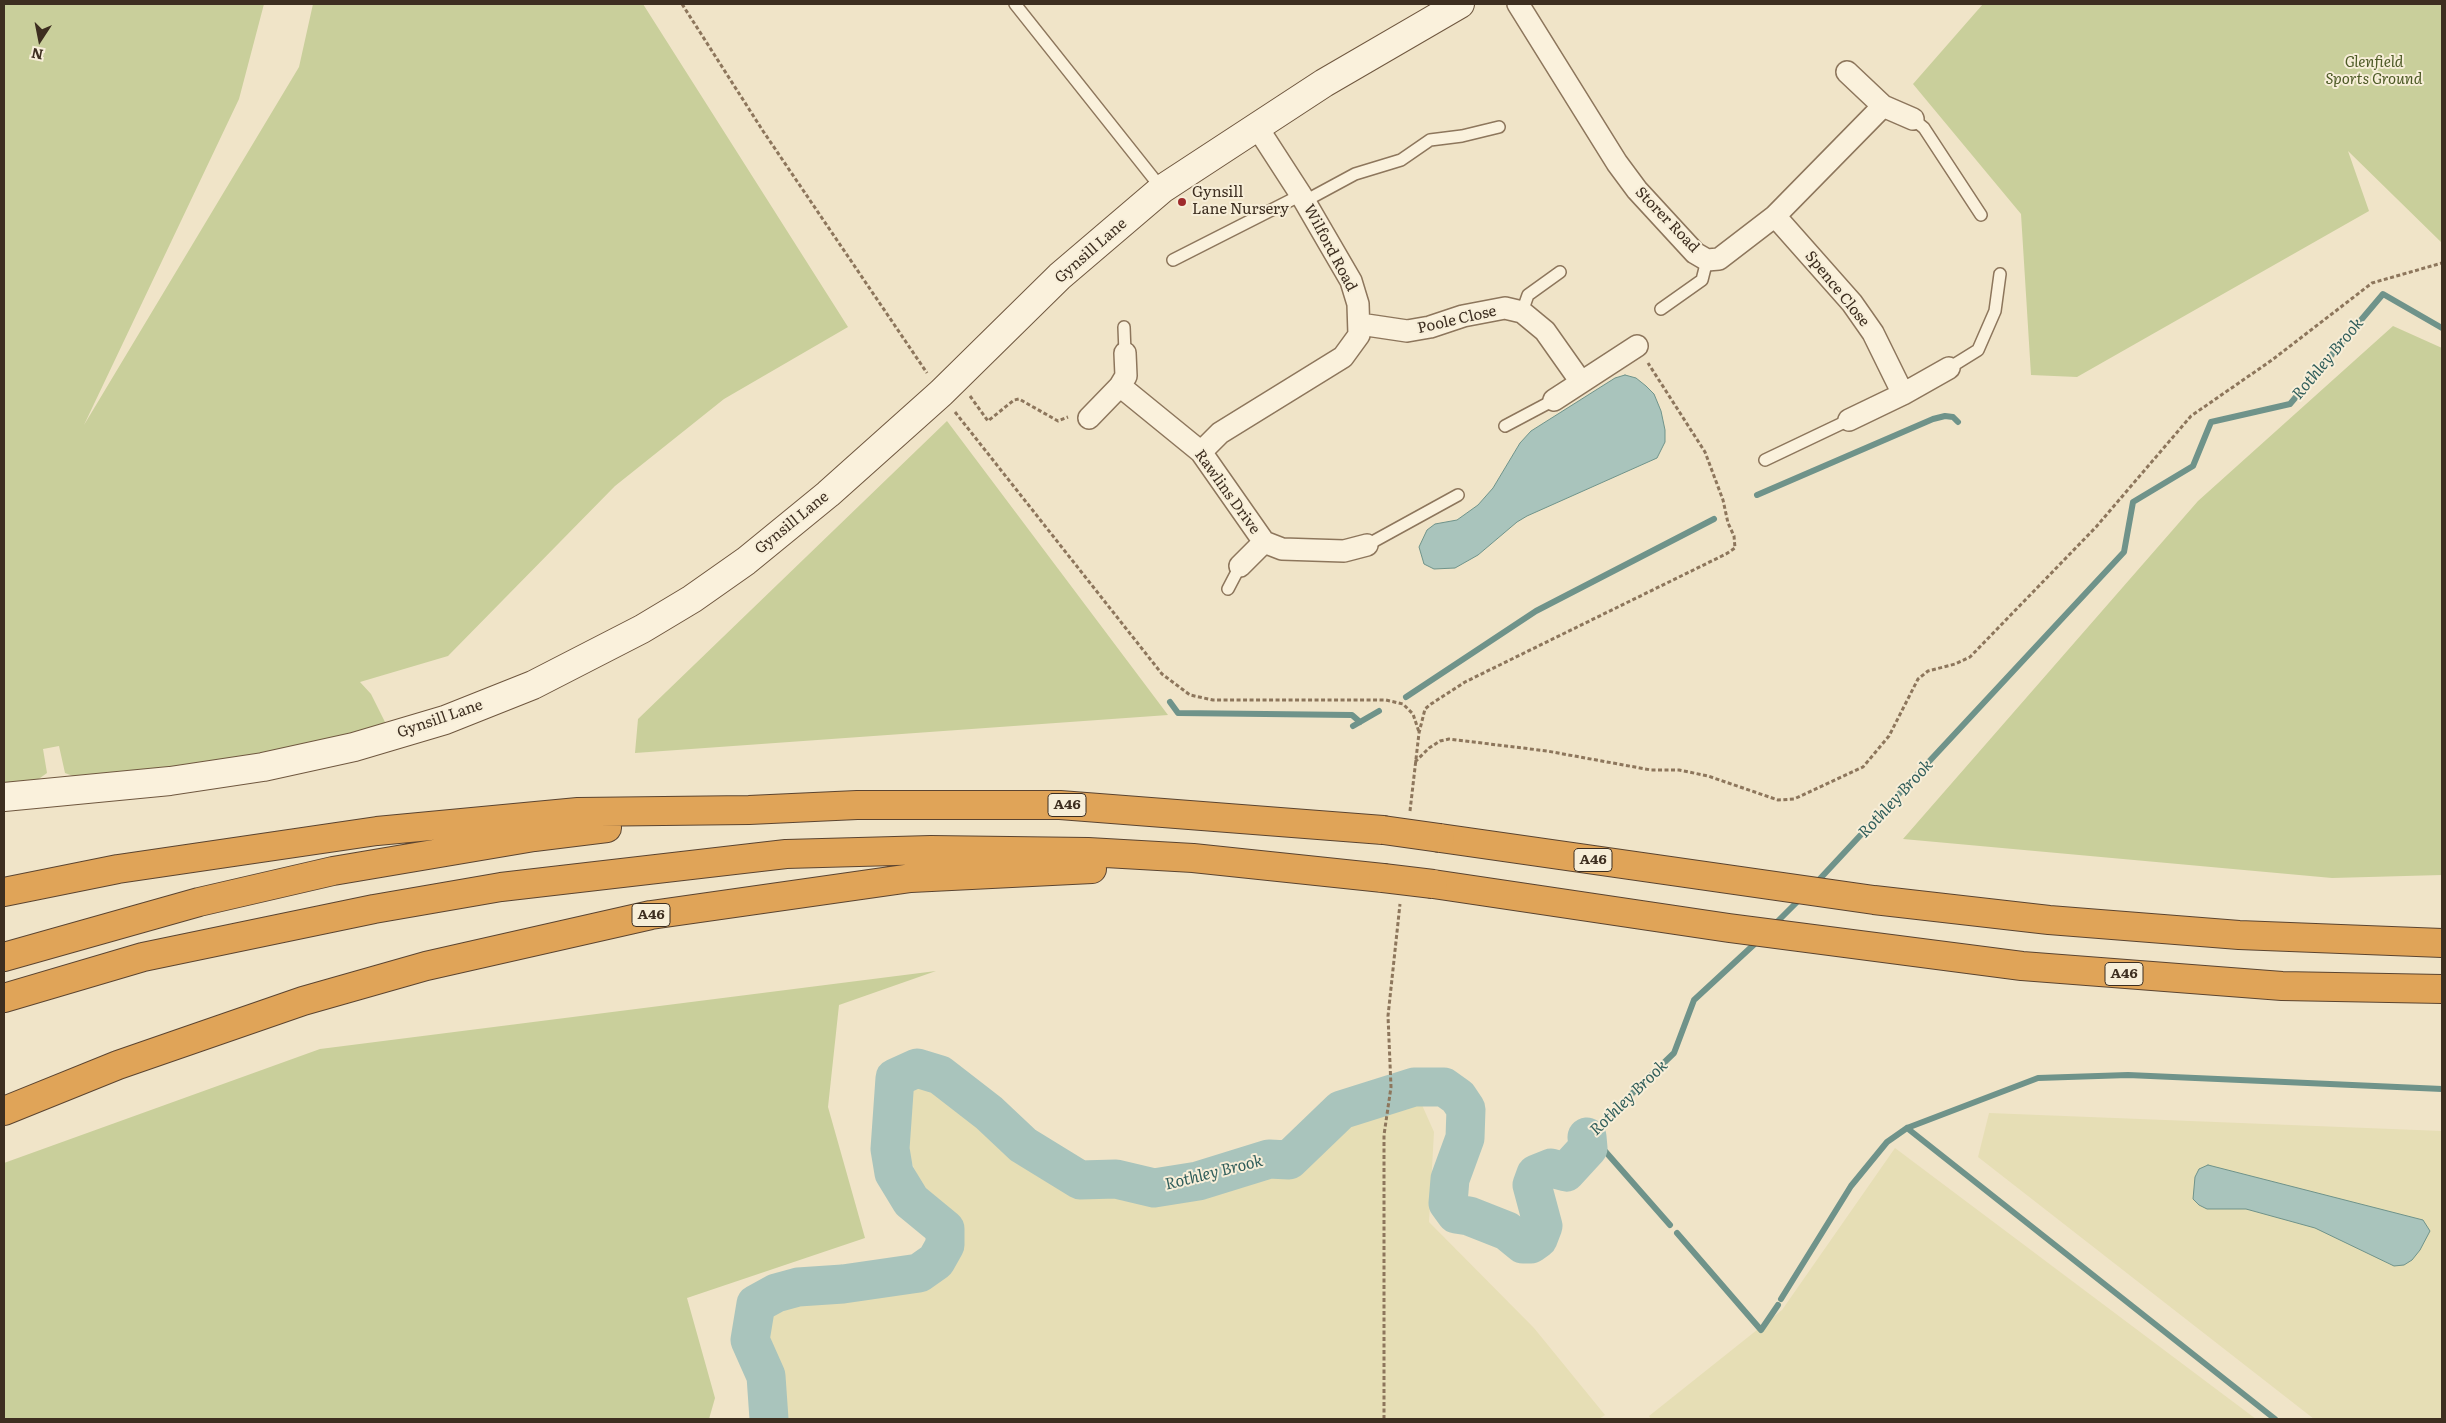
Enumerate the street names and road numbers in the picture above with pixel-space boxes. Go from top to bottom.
street label: Storer Road [1631,183,1703,257]
street label: Wilford Road [1300,201,1360,295]
street label: Gynsill Lane [1051,215,1131,287]
street label: Spence Close [1801,247,1873,331]
street label: Poole Close [1416,302,1498,338]
street label: Rawlins Drive [1190,446,1264,538]
street label: Gynsill Lane [752,488,832,558]
street label: Gynsill Lane [395,696,485,742]
road number: A46 [1048,794,1086,816]
road number: A46 [1574,848,1612,872]
road number: A46 [632,904,670,926]
road number: A46 [2105,962,2143,986]

